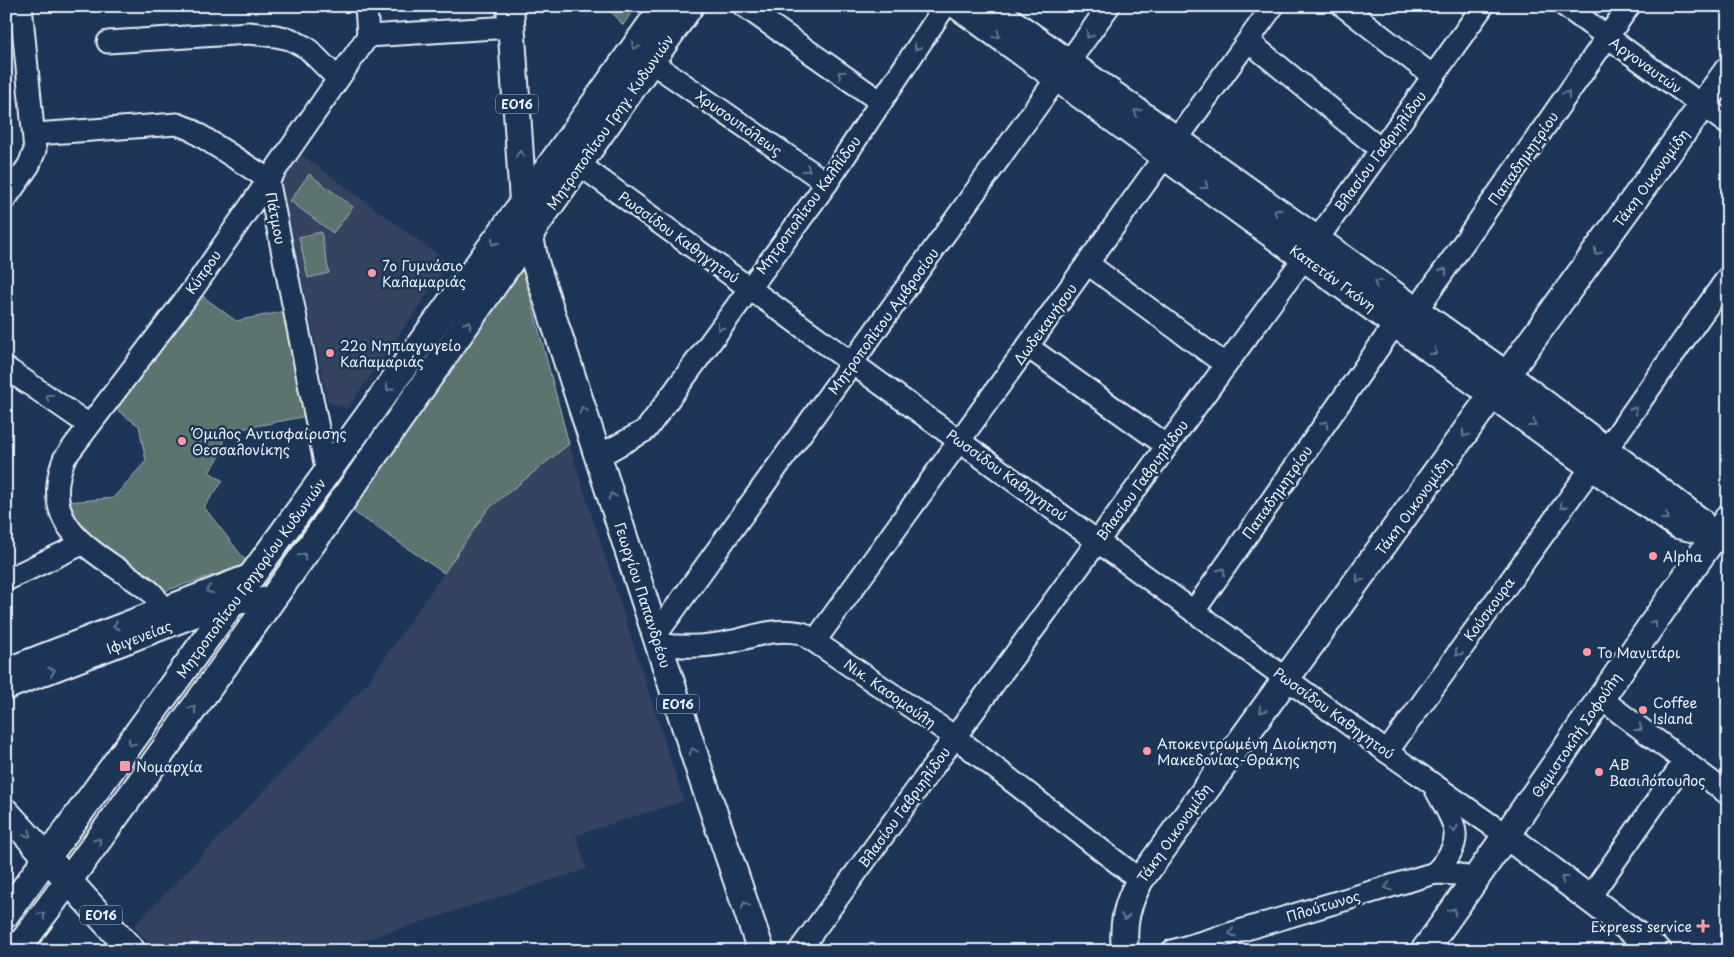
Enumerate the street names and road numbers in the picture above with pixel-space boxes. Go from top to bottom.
street label: Μητροπολίτου Γρηγ. Κυδωνιών [541,30,679,214]
street label: Αργοναυτών [1605,32,1687,98]
street label: Χρυσουπόλεως [692,85,786,161]
street label: Βλασίου Γαβριηλίδου [1329,86,1431,216]
road number: ΕΟ16 [496,95,538,114]
street label: Παπαδημητρίου [1483,107,1563,209]
street label: Τάκη Οικονομίδη [1608,125,1694,231]
street label: Μητροπολίτου Καλλίδου [751,131,865,279]
street label: Ρωσσίδου Καθηγητού [614,186,744,288]
street label: Πάτμου [261,190,291,246]
street label: Καπετάν Γκόνη [1286,239,1380,317]
street label: Μητροπολίτου Αμβροσίου [823,243,943,399]
street label: Κύπρου [180,246,226,298]
street label: Δωδεκανήσου [1008,279,1082,369]
street label: Βλασίου Γαβριηλίδου [1091,415,1193,545]
street label: Ρωσσίδου Καθηγητού [942,424,1072,526]
street label: Παπαδημητρίου [1237,441,1317,543]
street label: Τάκη Οικονομίδη [1370,453,1456,559]
street label: Μητροπολίτου Γρηγορίου Κυδωνιών [171,474,331,682]
street label: Γεωργίου Παπανδρέου [610,519,676,671]
street label: Κούσκουρα [1459,573,1519,645]
street label: Ιφιγενείας [103,615,175,659]
street label: Νικ. Κασομούλη [840,653,940,733]
street label: Ρωσσίδου Καθηγητού [1269,662,1399,764]
street label: Θεμιστοκλή Σοφούλη [1526,668,1626,802]
road number: ΕΟ16 [657,694,699,714]
street label: Βλασίου Γαβριηλίδου [853,742,955,872]
street label: Τάκη Οικονομίδη [1132,779,1216,887]
street label: Πλούτωνος [1284,885,1362,927]
road number: ΕΟ16 [80,906,122,924]

